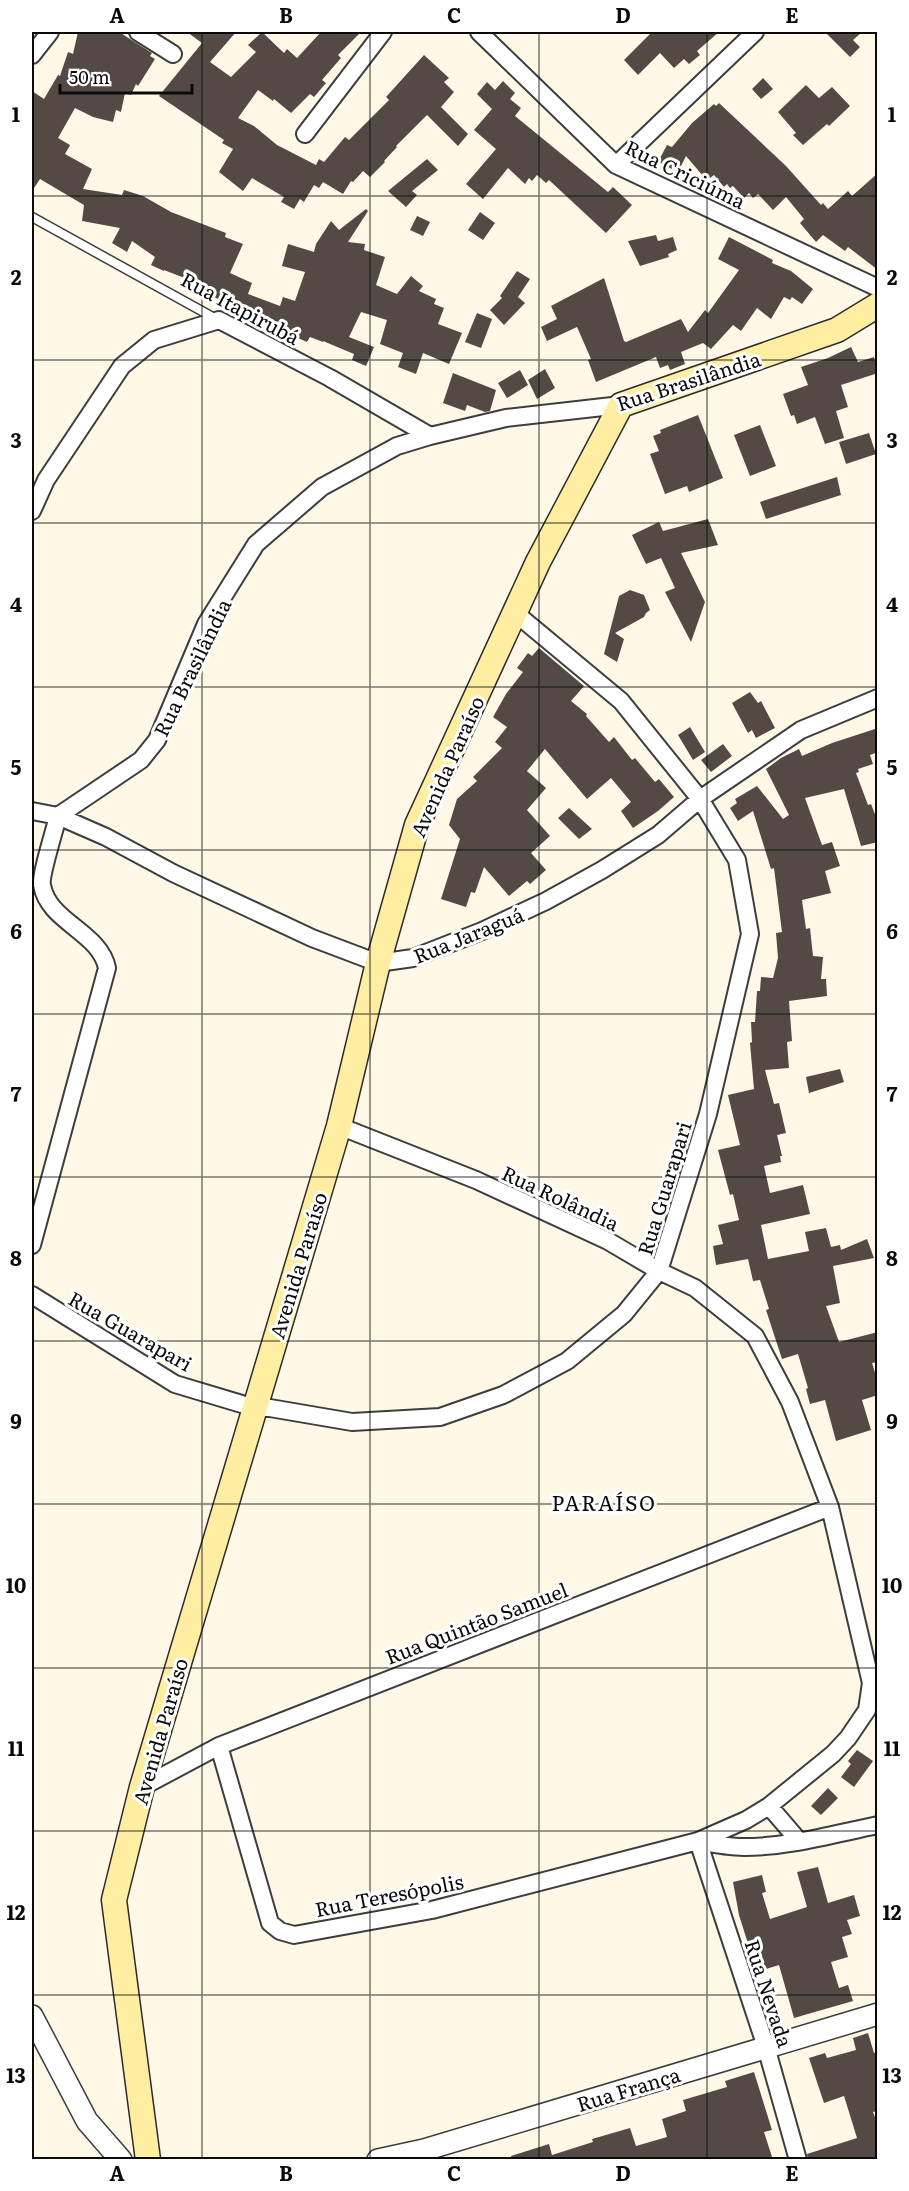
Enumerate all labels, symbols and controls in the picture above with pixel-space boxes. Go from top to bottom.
text: A [109,0,125,29]
text: B [279,0,293,29]
text: C [447,0,461,29]
text: D [615,0,631,29]
text: E [785,0,799,29]
scale bar [60,57,192,95]
text: 50 m [69,63,110,90]
text: 1 [12,98,20,128]
text: 1 [888,98,896,128]
street label: Rua Criciúma [621,131,751,215]
text: 2 [11,261,22,291]
text: 2 [887,261,898,291]
street label: Rua Itapirubá [176,263,306,351]
street label: Rua Brasilândia [612,342,764,417]
text: 3 [10,424,22,454]
text: 3 [886,424,898,454]
text: 4 [10,588,22,618]
text: 4 [886,588,898,618]
street label: Rua Brasilândia [145,593,237,741]
street label: Avenida Paraíso [401,691,491,841]
text: 5 [11,751,22,781]
text: 5 [887,751,898,781]
street label: Rua Jaraguá [408,898,528,970]
text: 6 [10,915,22,945]
text: 6 [886,915,898,945]
text: 7 [11,1078,22,1108]
text: 7 [887,1078,898,1108]
street label: Rua Guarapari [628,1117,698,1259]
street label: Rua Rolândia [497,1157,625,1237]
street label: Avenida Paraíso [260,1188,334,1342]
text: 8 [10,1242,22,1272]
text: 8 [886,1242,898,1272]
street label: Rua Guarapari [64,1282,199,1378]
text: 9 [10,1405,22,1435]
text: 9 [886,1405,898,1435]
district label: PARAÍSO [551,1486,657,1517]
text: 10 [6,1569,26,1599]
text: 10 [882,1569,902,1599]
street label: Rua Quintão Samuel [380,1573,572,1671]
street label: Avenida Paraíso [124,1654,194,1808]
text: 11 [8,1732,24,1762]
text: 11 [884,1732,900,1762]
street label: Rua Teresópolis [312,1865,466,1923]
text: 12 [6,1896,26,1926]
text: 12 [882,1896,902,1926]
street label: Rua Nevada [738,1935,802,2051]
street label: Rua França [573,2058,684,2118]
text: 13 [6,2059,26,2089]
text: 13 [882,2059,902,2089]
text: A [109,2157,125,2187]
text: B [279,2157,293,2187]
text: C [447,2157,461,2187]
text: D [615,2157,631,2187]
text: E [785,2157,799,2187]

